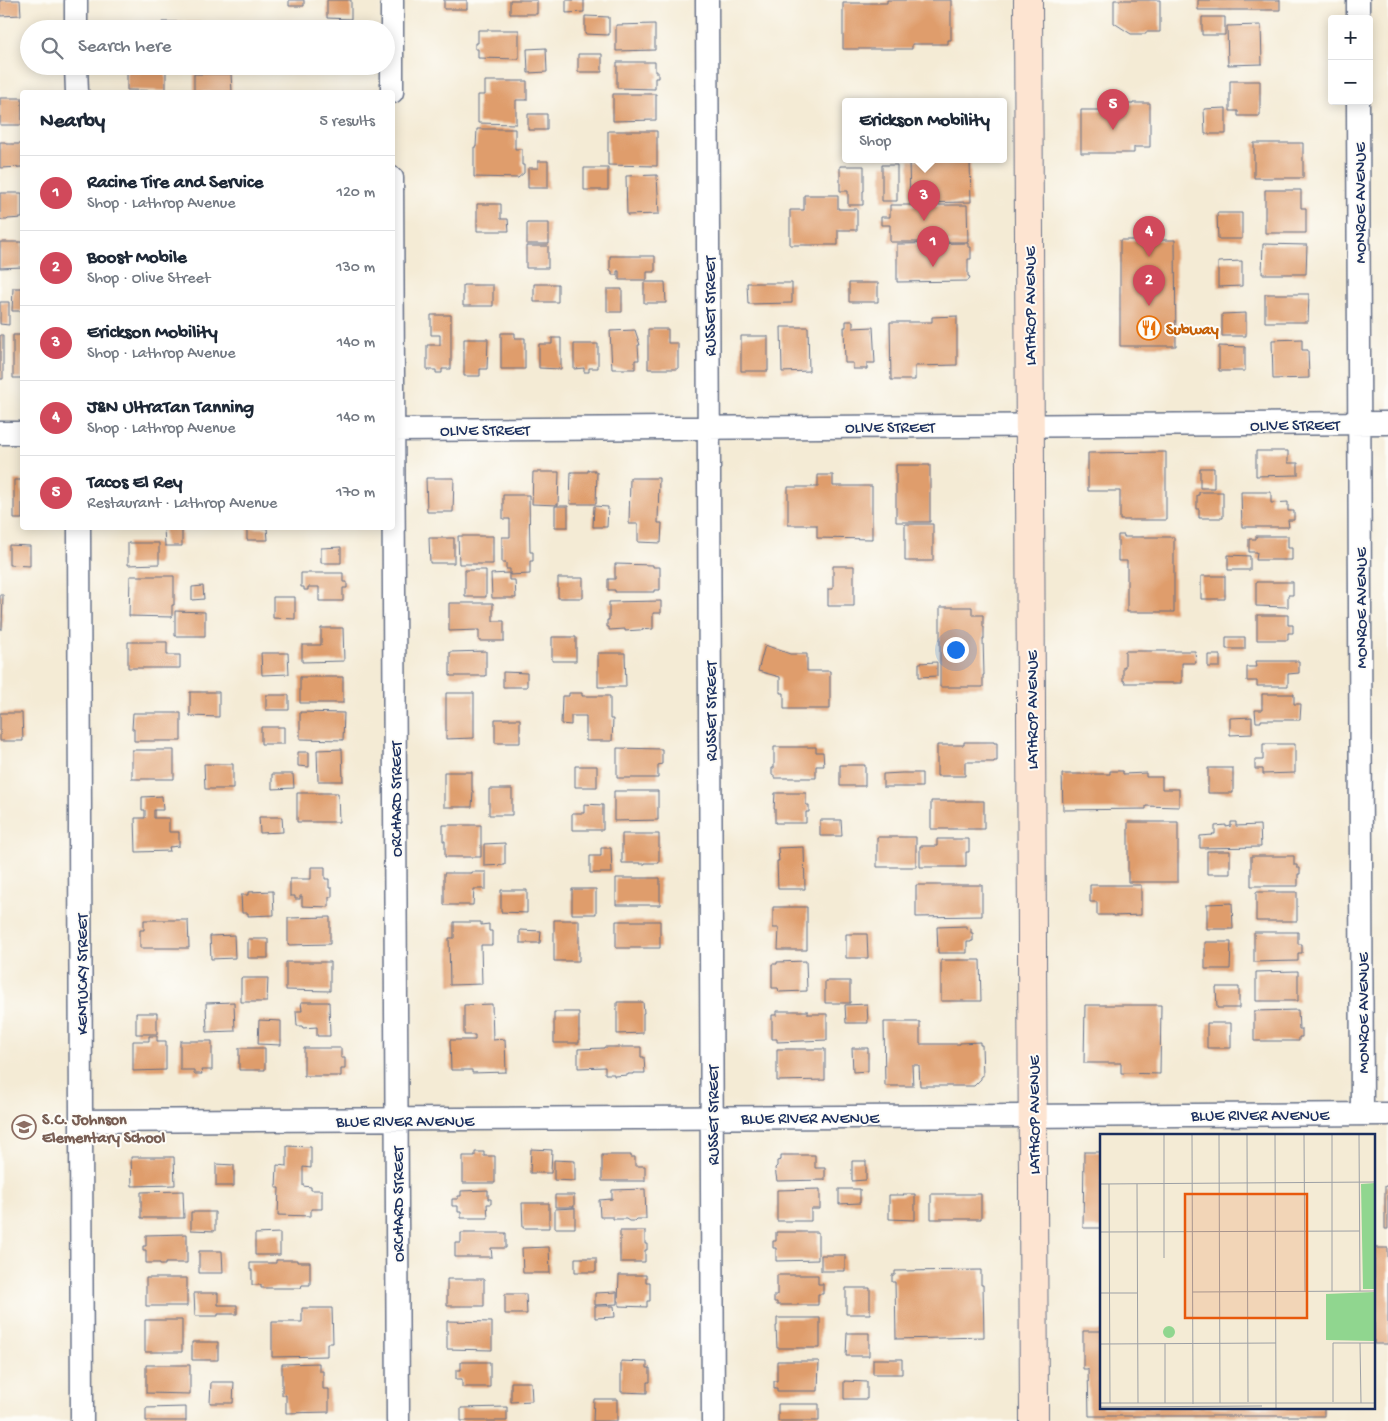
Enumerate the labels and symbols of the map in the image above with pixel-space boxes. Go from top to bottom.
pin: 5 [1097,89,1129,130]
street label: MONROE AVENUE [1353,142,1372,263]
pin: 3 [908,180,940,221]
pin: 4 [1133,216,1165,257]
pin: 1 [917,226,949,267]
street label: LATHROP AVENUE [1023,245,1042,366]
street label: RUSSET STREET [703,255,722,356]
pin: 2 [1133,265,1165,306]
restaurant icon: Subway [1136,315,1162,341]
place label: Subway [1166,322,1219,341]
street label: OLIVE STREET [1250,418,1341,437]
street label: OLIVE STREET [845,420,936,439]
street label: OLIVE STREET [440,423,531,442]
street label: MONROE AVENUE [1354,547,1373,668]
your location [943,637,969,663]
street label: LATHROP AVENUE [1025,649,1044,770]
street label: RUSSET STREET [704,660,723,761]
street label: ORCHARD STREET [389,740,408,857]
street label: KENTUCKY STREET [75,912,94,1035]
street label: MONROE AVENUE [1356,952,1375,1073]
street label: LATHROP AVENUE [1027,1054,1046,1175]
street label: RUSSET STREET [706,1064,725,1165]
street label: BLUE RIVER AVENUE [1190,1108,1330,1127]
street label: BLUE RIVER AVENUE [740,1111,880,1130]
place label: S.C. Johnson Elementary School [42,1112,166,1149]
school or university icon: S.C. Johnson Elementary School [11,1114,37,1140]
street label: BLUE RIVER AVENUE [335,1114,475,1133]
inset map [1100,1134,1376,1408]
street label: ORCHARD STREET [391,1145,410,1262]

